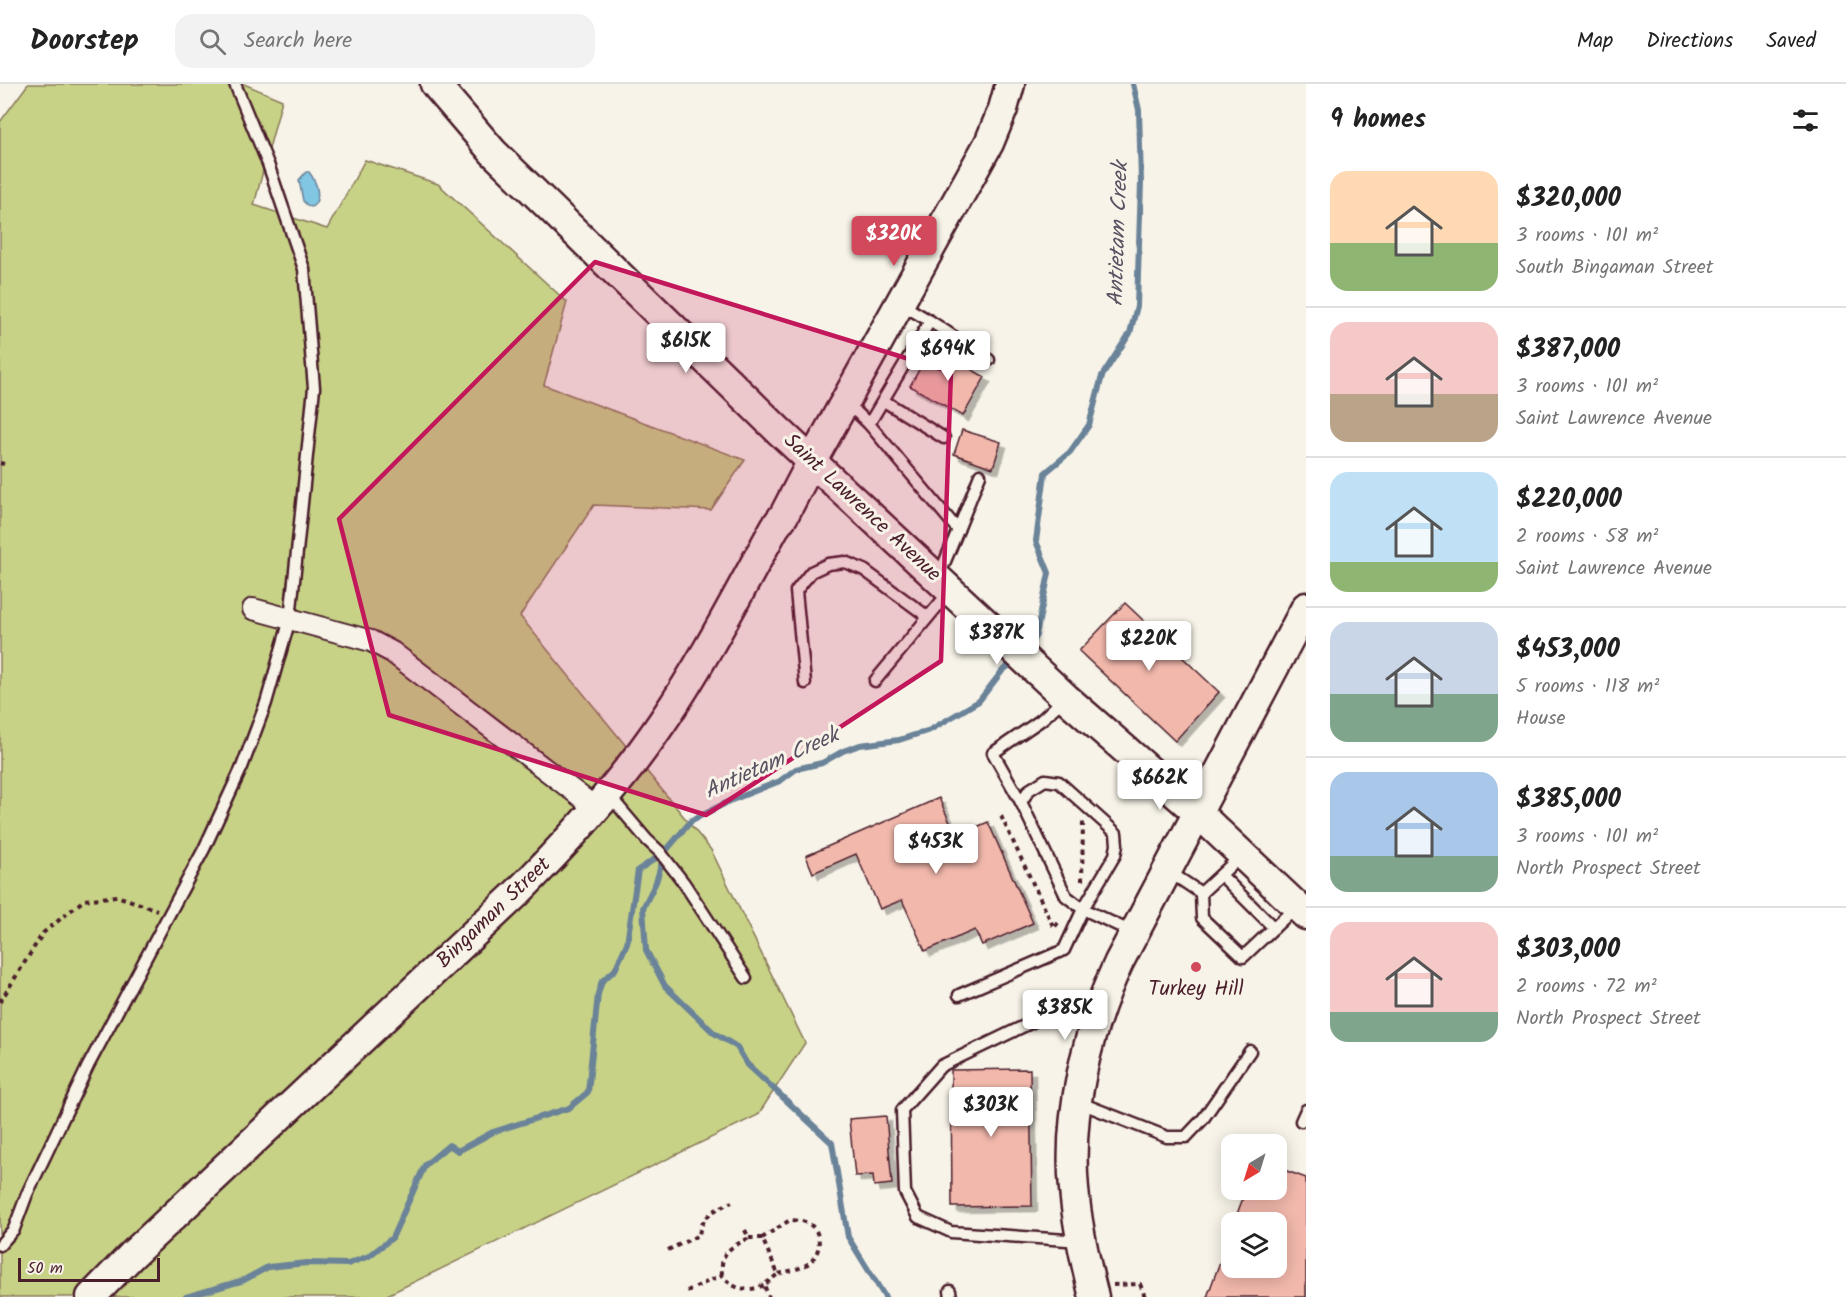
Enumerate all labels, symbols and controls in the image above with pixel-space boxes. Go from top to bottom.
search box [175,14,595,68]
text: Doorstep [30,19,139,64]
text: Search here [244,24,352,59]
icon: search [196,25,229,58]
text: Map [1577,25,1613,58]
text: Directions [1646,25,1733,58]
text: Saved [1766,25,1816,58]
text: 9 homes [1330,99,1426,141]
icon: filters [1789,104,1822,137]
water label: Antietam Creek [1099,158,1139,307]
text: $320,000 [1516,178,1621,220]
icon: home [1378,195,1450,267]
pin: $320K [852,216,936,267]
text: $320K [866,219,922,251]
text: 3 rooms · 101 m² [1516,220,1658,252]
text: South Bingaman Street [1516,252,1714,284]
pin: $615K [644,323,728,374]
text: $615K [661,326,711,358]
text: $387,000 [1516,329,1620,371]
pin: $694K [906,331,990,382]
text: $694K [920,334,976,366]
icon: home [1378,346,1450,418]
text: 3 rooms · 101 m² [1516,371,1658,403]
text: Saint Lawrence Avenue [1516,403,1712,435]
street label: Saint Lawrence Avenue [775,426,949,591]
text: $220,000 [1516,479,1622,521]
icon: home [1378,496,1450,568]
text: 2 rooms · 58 m² [1516,521,1658,553]
text: Saint Lawrence Avenue [1516,553,1712,585]
pin: $387K [955,615,1039,666]
text: $387K [969,618,1025,650]
pin: $220K [1107,621,1191,672]
text: $220K [1120,624,1178,656]
text: $453,000 [1516,629,1620,671]
icon: home [1378,646,1450,718]
text: 5 rooms · 118 m² [1516,671,1659,703]
text: House [1516,703,1566,735]
water label: Antietam Creek [699,717,848,809]
pin: $662K [1118,760,1202,811]
text: $662K [1131,763,1189,795]
text: $385,000 [1516,779,1621,821]
icon: home [1378,796,1450,868]
text: 3 rooms · 101 m² [1516,821,1658,853]
pin: $453K [894,824,978,875]
text: $453K [908,827,964,859]
street label: Bingaman Street [429,849,560,977]
text: North Prospect Street [1516,853,1701,885]
text: $303,000 [1516,929,1620,971]
icon: home [1378,946,1450,1018]
marker: Turkey Hill [1189,960,1203,974]
text: 2 rooms · 72 m² [1516,971,1657,1003]
place label: Turkey Hill [1148,973,1244,1006]
pin: $385K [1023,990,1107,1041]
text: $385K [1037,993,1093,1025]
text: North Prospect Street [1516,1003,1701,1035]
pin: $303K [949,1087,1033,1138]
text: $303K [963,1090,1019,1122]
north arrow [1221,1134,1287,1200]
map controls [1221,1134,1287,1278]
button: layers [1221,1212,1287,1278]
scale bar [18,1255,160,1282]
text: 50 m [27,1256,63,1281]

